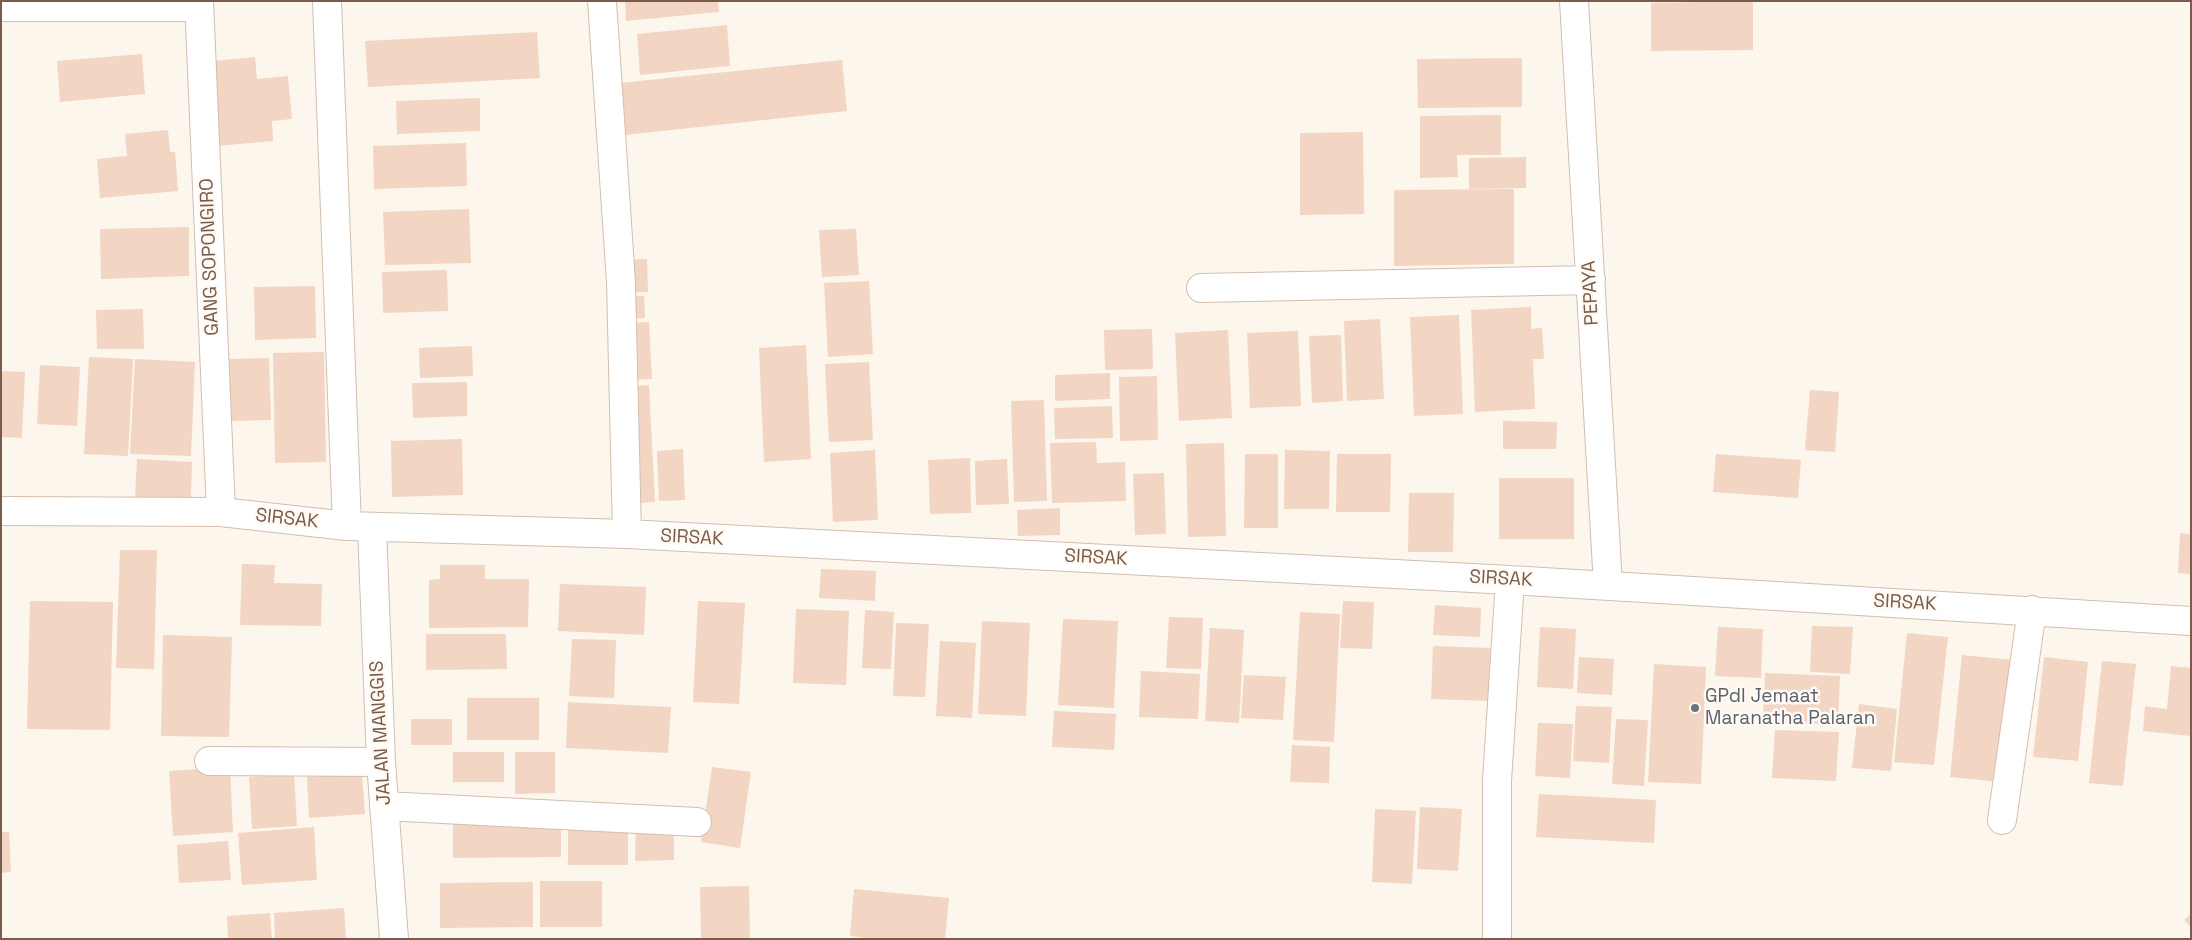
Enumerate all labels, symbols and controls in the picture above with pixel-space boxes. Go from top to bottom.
street label: GANG SOPONGIRO [196,178,224,336]
street label: PEPAYA [1578,260,1604,326]
street label: SIRSAK [254,504,320,534]
street label: SIRSAK [660,525,724,551]
street label: SIRSAK [1064,545,1128,571]
street label: SIRSAK [1469,566,1533,592]
street label: SIRSAK [1873,590,1937,616]
street label: JALAN MANGGIS [366,660,396,806]
place label: GPdI Jemaat Maranatha Palaran [1705,686,1875,730]
marker: GPdI Jemaat Maranatha Palaran [1689,702,1701,714]

